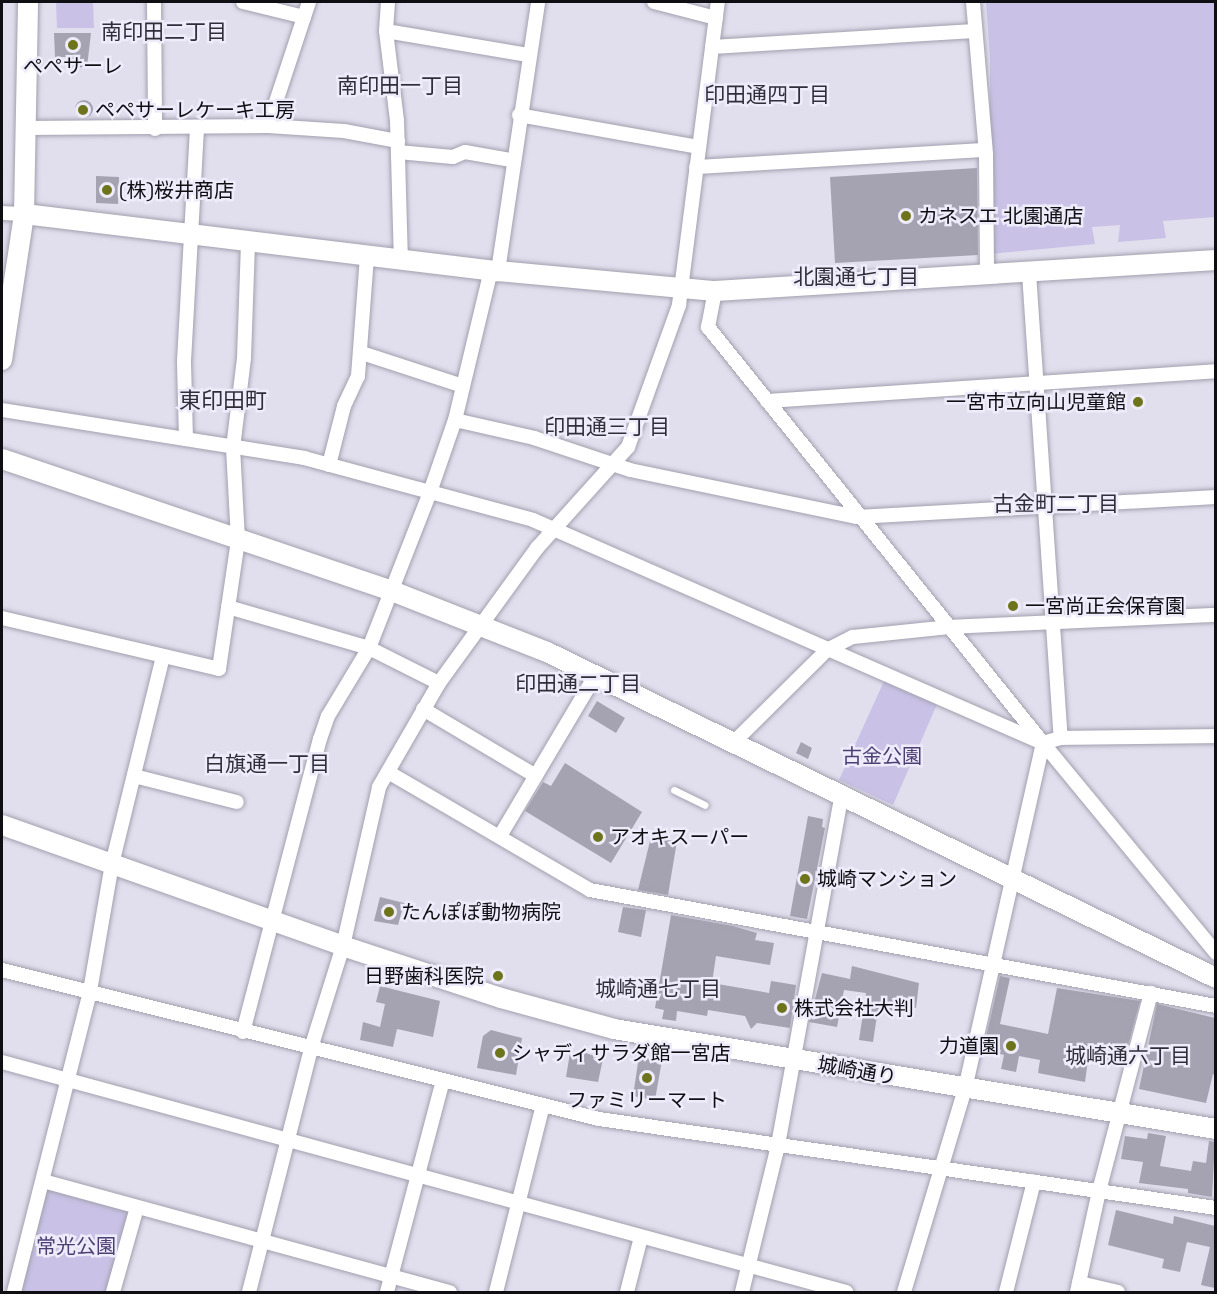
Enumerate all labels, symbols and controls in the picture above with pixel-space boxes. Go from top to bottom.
district label: 南印田二丁目 [101,19,227,45]
marker: ぺぺサーレ [66,38,80,52]
place label: ぺぺサーレ [23,54,123,78]
district label: 南印田一丁目 [337,73,463,99]
district label: 印田通四丁目 [704,82,830,108]
place label: ペペサーレケーキ工房 [95,98,295,122]
marker: ペペサーレケーキ工房 [76,103,90,117]
place label: (株)桜井商店 [119,178,234,202]
marker: (株)桜井商店 [100,183,114,197]
place label: カネスエ 北園通店 [918,204,1083,228]
marker: カネスエ 北園通店 [899,209,913,223]
district label: 北園通七丁目 [793,264,919,290]
district label: 東印田町 [179,388,267,414]
place label: 一宮市立向山児童館 [946,390,1126,414]
marker: 一宮市立向山児童館 [1131,395,1145,409]
district label: 印田通三丁目 [544,414,670,440]
district label: 古金町二丁目 [993,491,1119,517]
place label: 一宮尚正会保育園 [1025,594,1185,618]
marker: 一宮尚正会保育園 [1006,599,1020,613]
district label: 印田通二丁目 [515,671,641,697]
park label: 古金公園 [842,744,922,768]
district label: 白旗通一丁目 [204,751,330,777]
place label: アオキスーパー [610,825,750,849]
marker: アオキスーパー [591,830,605,844]
place label: 城崎マンション [817,867,957,891]
marker: 城崎マンション [798,872,812,886]
place label: たんぽぽ動物病院 [401,900,561,924]
marker: たんぽぽ動物病院 [382,905,396,919]
place label: 日野歯科医院 [364,964,484,988]
marker: 日野歯科医院 [489,967,507,985]
district label: 城崎通七丁目 [595,976,721,1002]
place label: 株式会社大判 [794,996,914,1020]
marker: 株式会社大判 [775,1001,789,1015]
place label: 力道園 [939,1034,999,1058]
marker: 力道園 [1004,1039,1018,1053]
place label: シャディサラダ館一宮店 [512,1041,732,1065]
district label: 城崎通六丁目 [1065,1043,1191,1069]
marker: シャディサラダ館一宮店 [493,1046,507,1060]
street label: 城崎通り [816,1052,898,1090]
marker: ファミリーマート [640,1071,654,1085]
place label: ファミリーマート [567,1088,727,1112]
park label: 常光公園 [36,1234,116,1258]

